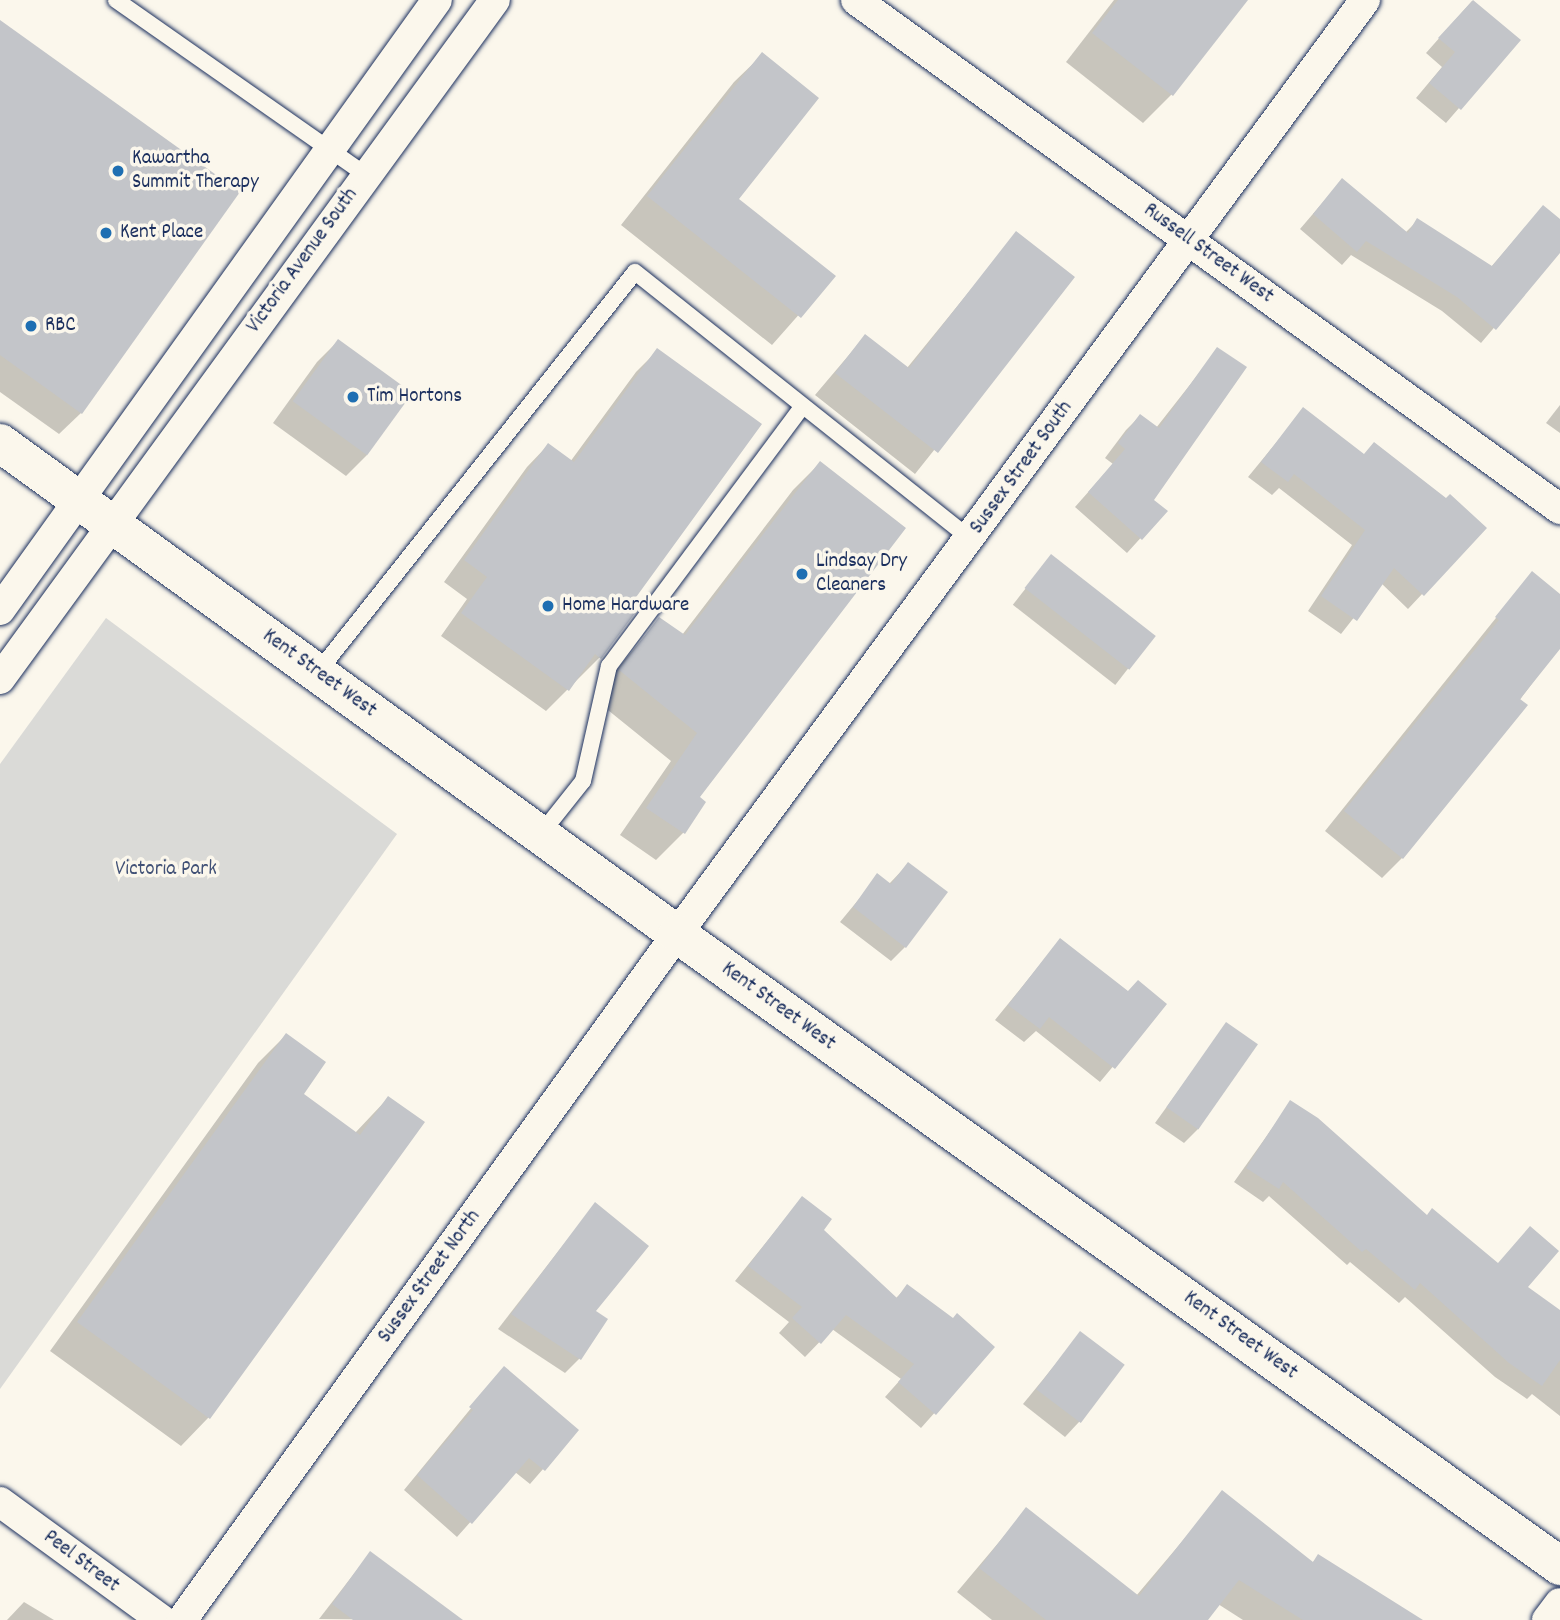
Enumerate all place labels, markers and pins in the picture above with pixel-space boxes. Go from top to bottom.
place label: Kawartha Summit Therapy [132,146,259,196]
marker: Kawartha Summit Therapy [110,163,126,179]
place label: Kent Place [120,220,203,246]
marker: Kent Place [98,225,114,241]
place label: RBC [45,313,76,339]
marker: RBC [23,318,39,334]
place label: Tim Hortons [367,384,462,410]
marker: Tim Hortons [345,389,361,405]
place label: Lindsay Dry Cleaners [816,549,907,599]
marker: Lindsay Dry Cleaners [794,566,810,582]
place label: Home Hardware [562,593,689,619]
marker: Home Hardware [540,598,556,614]

